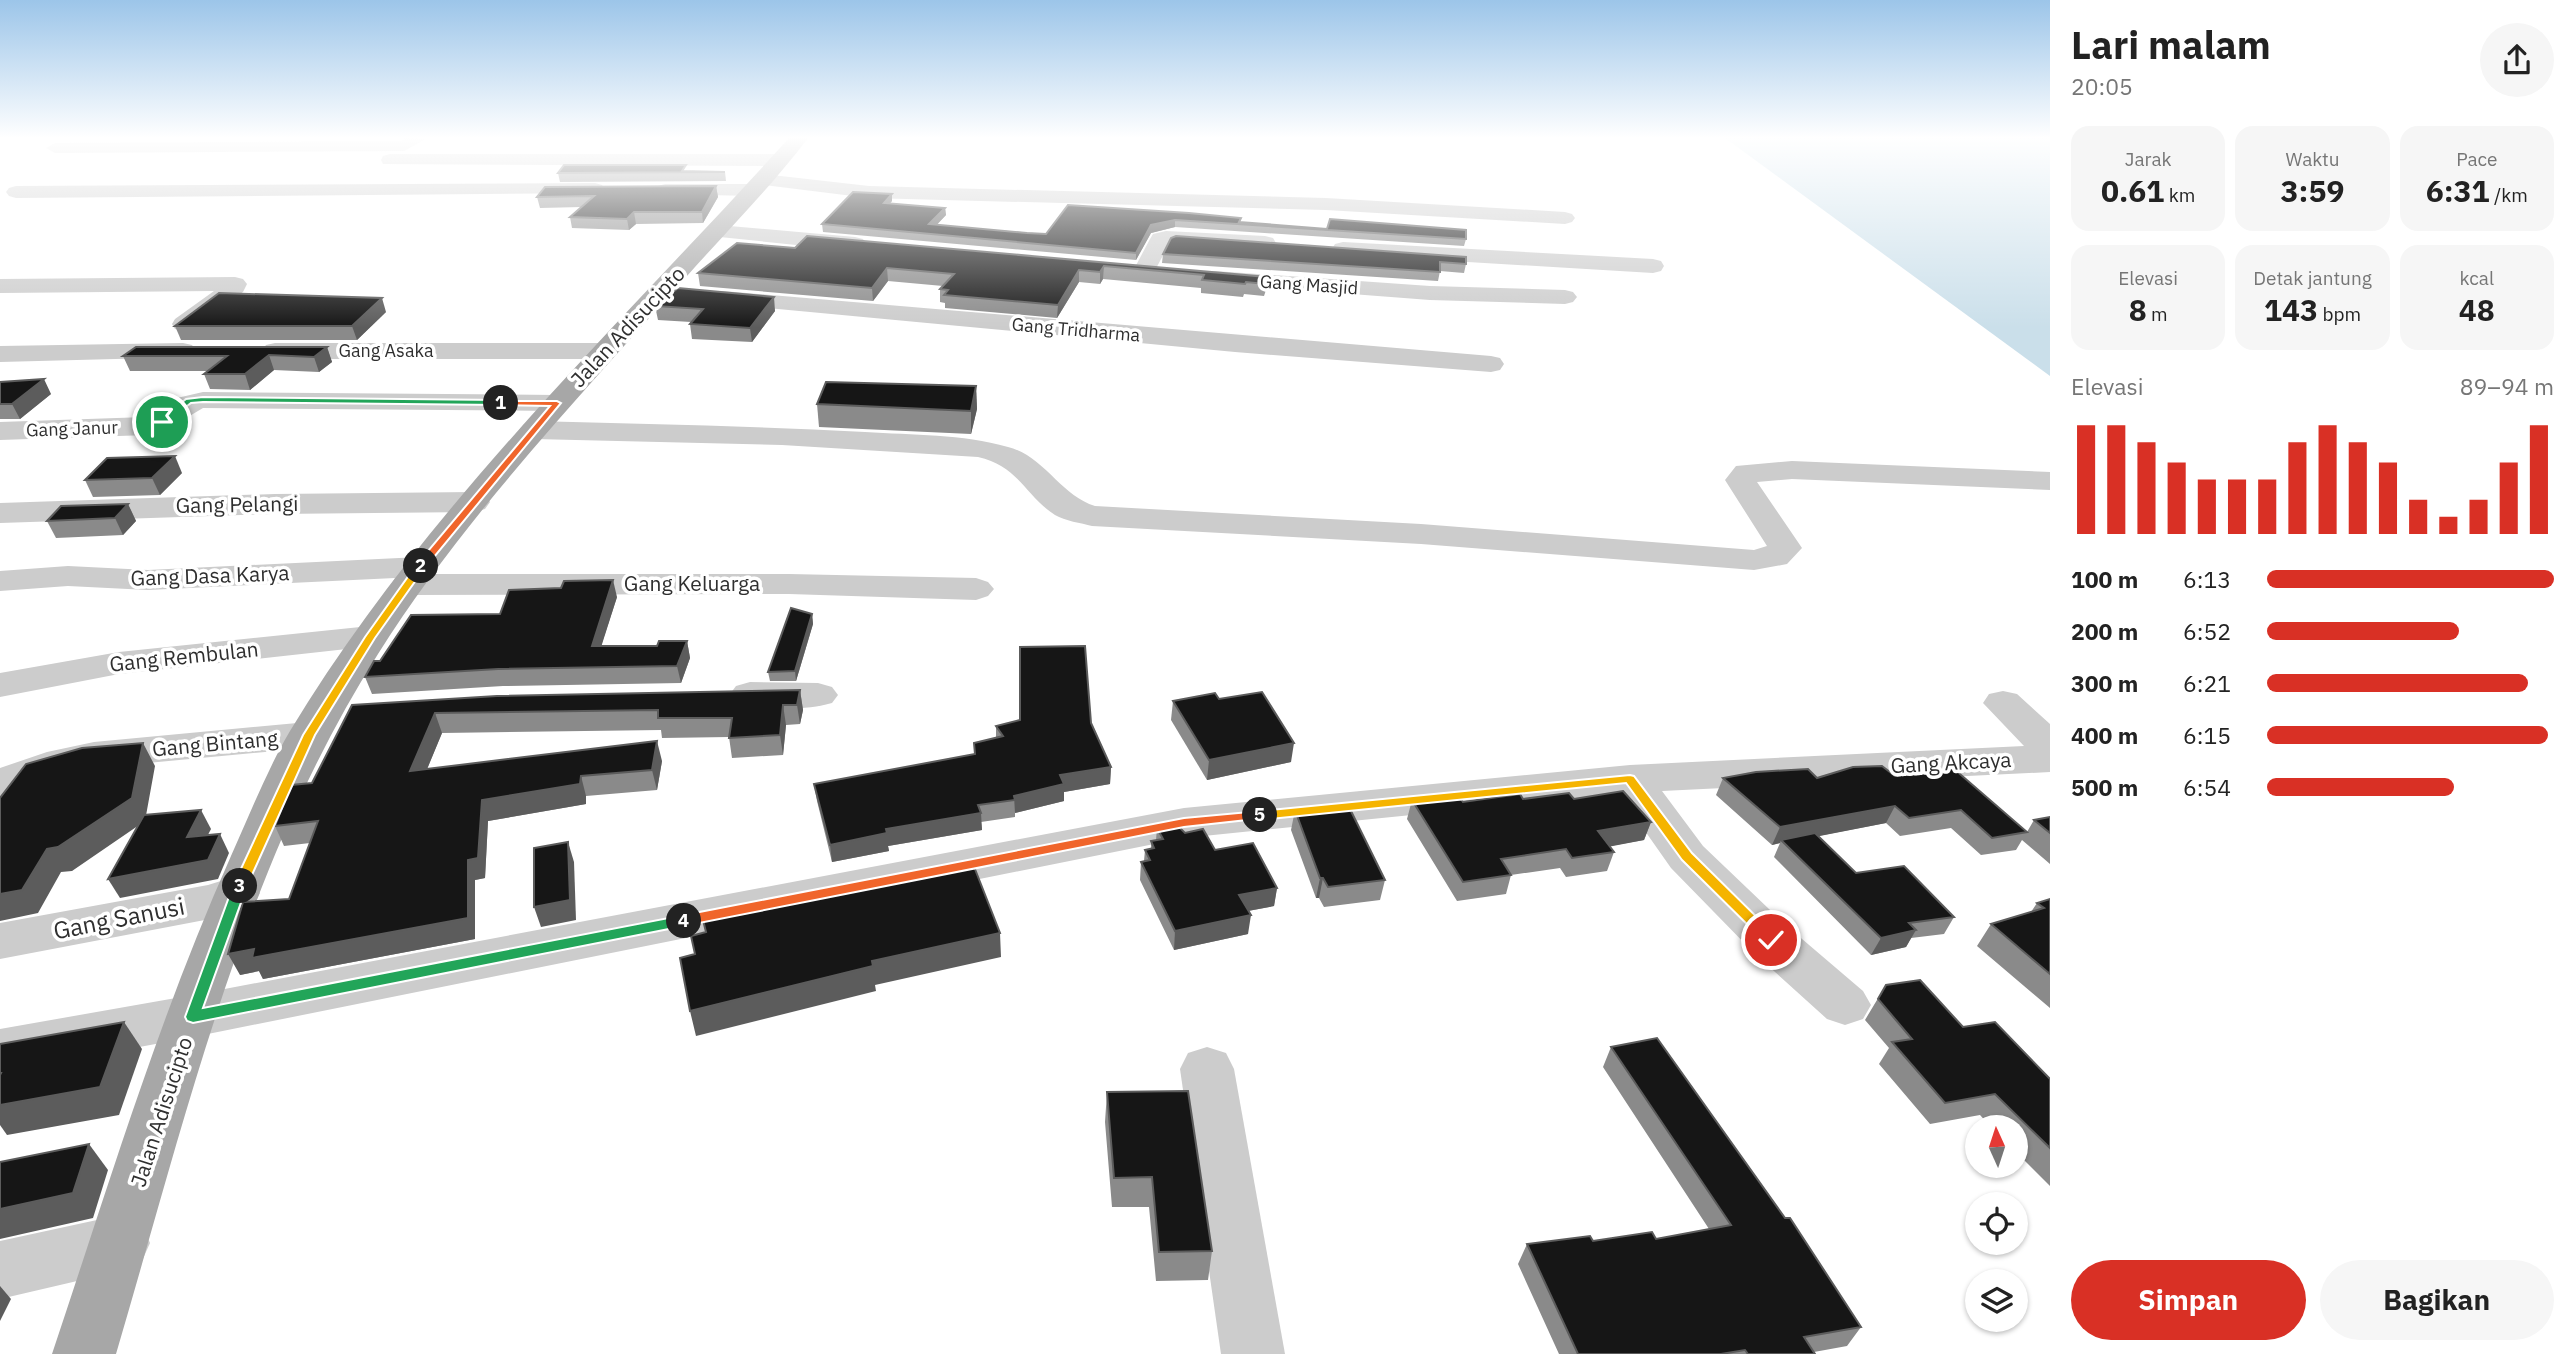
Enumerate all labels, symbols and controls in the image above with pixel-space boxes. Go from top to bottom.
text: Lari malam [2071,20,2271,69]
button: share [2480,23,2554,97]
text: 20:05 [2071,71,2133,101]
text: Jarak [2125,147,2172,171]
text: Waktu [2285,147,2340,171]
text: Pace [2456,147,2498,171]
text: 0.61 [2101,171,2164,210]
text: 3:59 [2281,171,2344,210]
text: 6:31 [2426,171,2490,210]
text: km [2164,183,2195,207]
text: /km [2490,183,2528,207]
street label: Jalan Adisucipto [564,260,691,393]
text: Elevasi [2118,266,2178,290]
text: Detak jantung [2253,266,2372,290]
text: kcal [2460,266,2494,290]
street label: Gang Masjid [1259,270,1359,299]
text: 8 [2129,290,2147,329]
text: 143 [2264,290,2318,329]
text: 48 [2459,290,2495,329]
text: m [2147,302,2168,326]
text: bpm [2318,302,2361,326]
street label: Gang Tridharma [1011,312,1142,347]
street label: Gang Asaka [338,339,434,362]
text: Elevasi [2071,371,2143,401]
text: 89–94 m [2460,371,2554,401]
pin: 1 [484,386,518,420]
text: 1 [495,390,506,414]
pin [132,392,192,452]
icon: arrive [143,403,181,441]
street label: Gang Janur [26,415,119,442]
street label: Gang Pelangi [175,489,299,519]
pin: 2 [404,548,438,584]
text: 2 [415,553,426,577]
street label: Gang Dasa Karya [130,558,290,592]
text: 100 m [2071,564,2138,594]
text: 6:13 [2183,564,2231,594]
street label: Gang Keluarga [624,569,760,597]
text: 200 m [2071,616,2138,646]
text: 6:52 [2183,616,2231,646]
street label: Gang Rembulan [108,634,260,678]
text: 300 m [2071,668,2138,698]
text: 6:21 [2183,668,2231,698]
text: 400 m [2071,720,2138,750]
text: 6:15 [2183,720,2231,750]
street label: Gang Bintang [151,724,279,762]
street label: Gang Akcaya [1890,745,2012,779]
text: 500 m [2071,772,2138,802]
text: 6:54 [2183,772,2231,802]
pin: 5 [1242,798,1278,832]
text: 5 [1254,802,1265,826]
pin: 3 [222,868,258,903]
text: 3 [234,873,245,897]
street label: Gang Sanusi [50,890,187,946]
pin: 4 [666,904,702,939]
text: 4 [678,908,689,932]
pin [1741,910,1801,970]
icon: check [1752,921,1790,959]
street label: Jalan Adisucipto [124,1033,198,1190]
north arrow [1965,1115,2028,1178]
map controls [1965,1115,2028,1332]
button: locate [1965,1192,2028,1255]
button: Simpan [2071,1260,2306,1340]
button: Bagikan [2320,1260,2554,1340]
button: layers [1965,1269,2028,1332]

